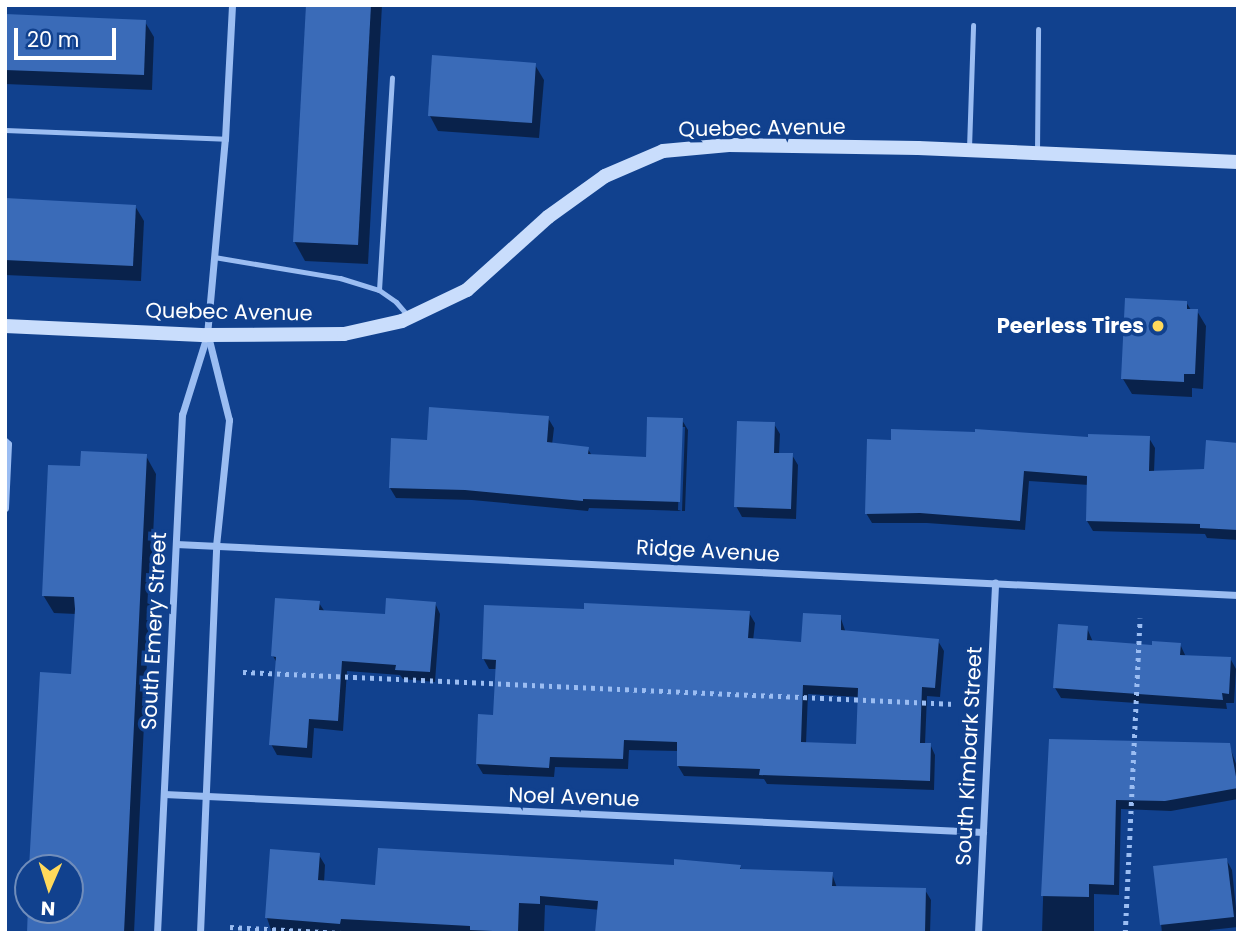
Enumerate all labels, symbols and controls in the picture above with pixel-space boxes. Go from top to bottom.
scale bar [18,14,119,58]
text: 20 m [27,25,80,54]
street label: Quebec Avenue [678,114,846,142]
street label: Quebec Avenue [145,298,313,326]
place label: Peerless Tires [997,313,1144,339]
marker: Peerless Tires [1150,318,1166,334]
street label: South Emery Street [136,531,172,731]
street label: Ridge Avenue [636,535,780,567]
street label: South Kimbark Street [951,646,987,866]
street label: Noel Avenue [508,782,640,812]
north arrow [14,854,84,924]
text: N [40,895,56,922]

